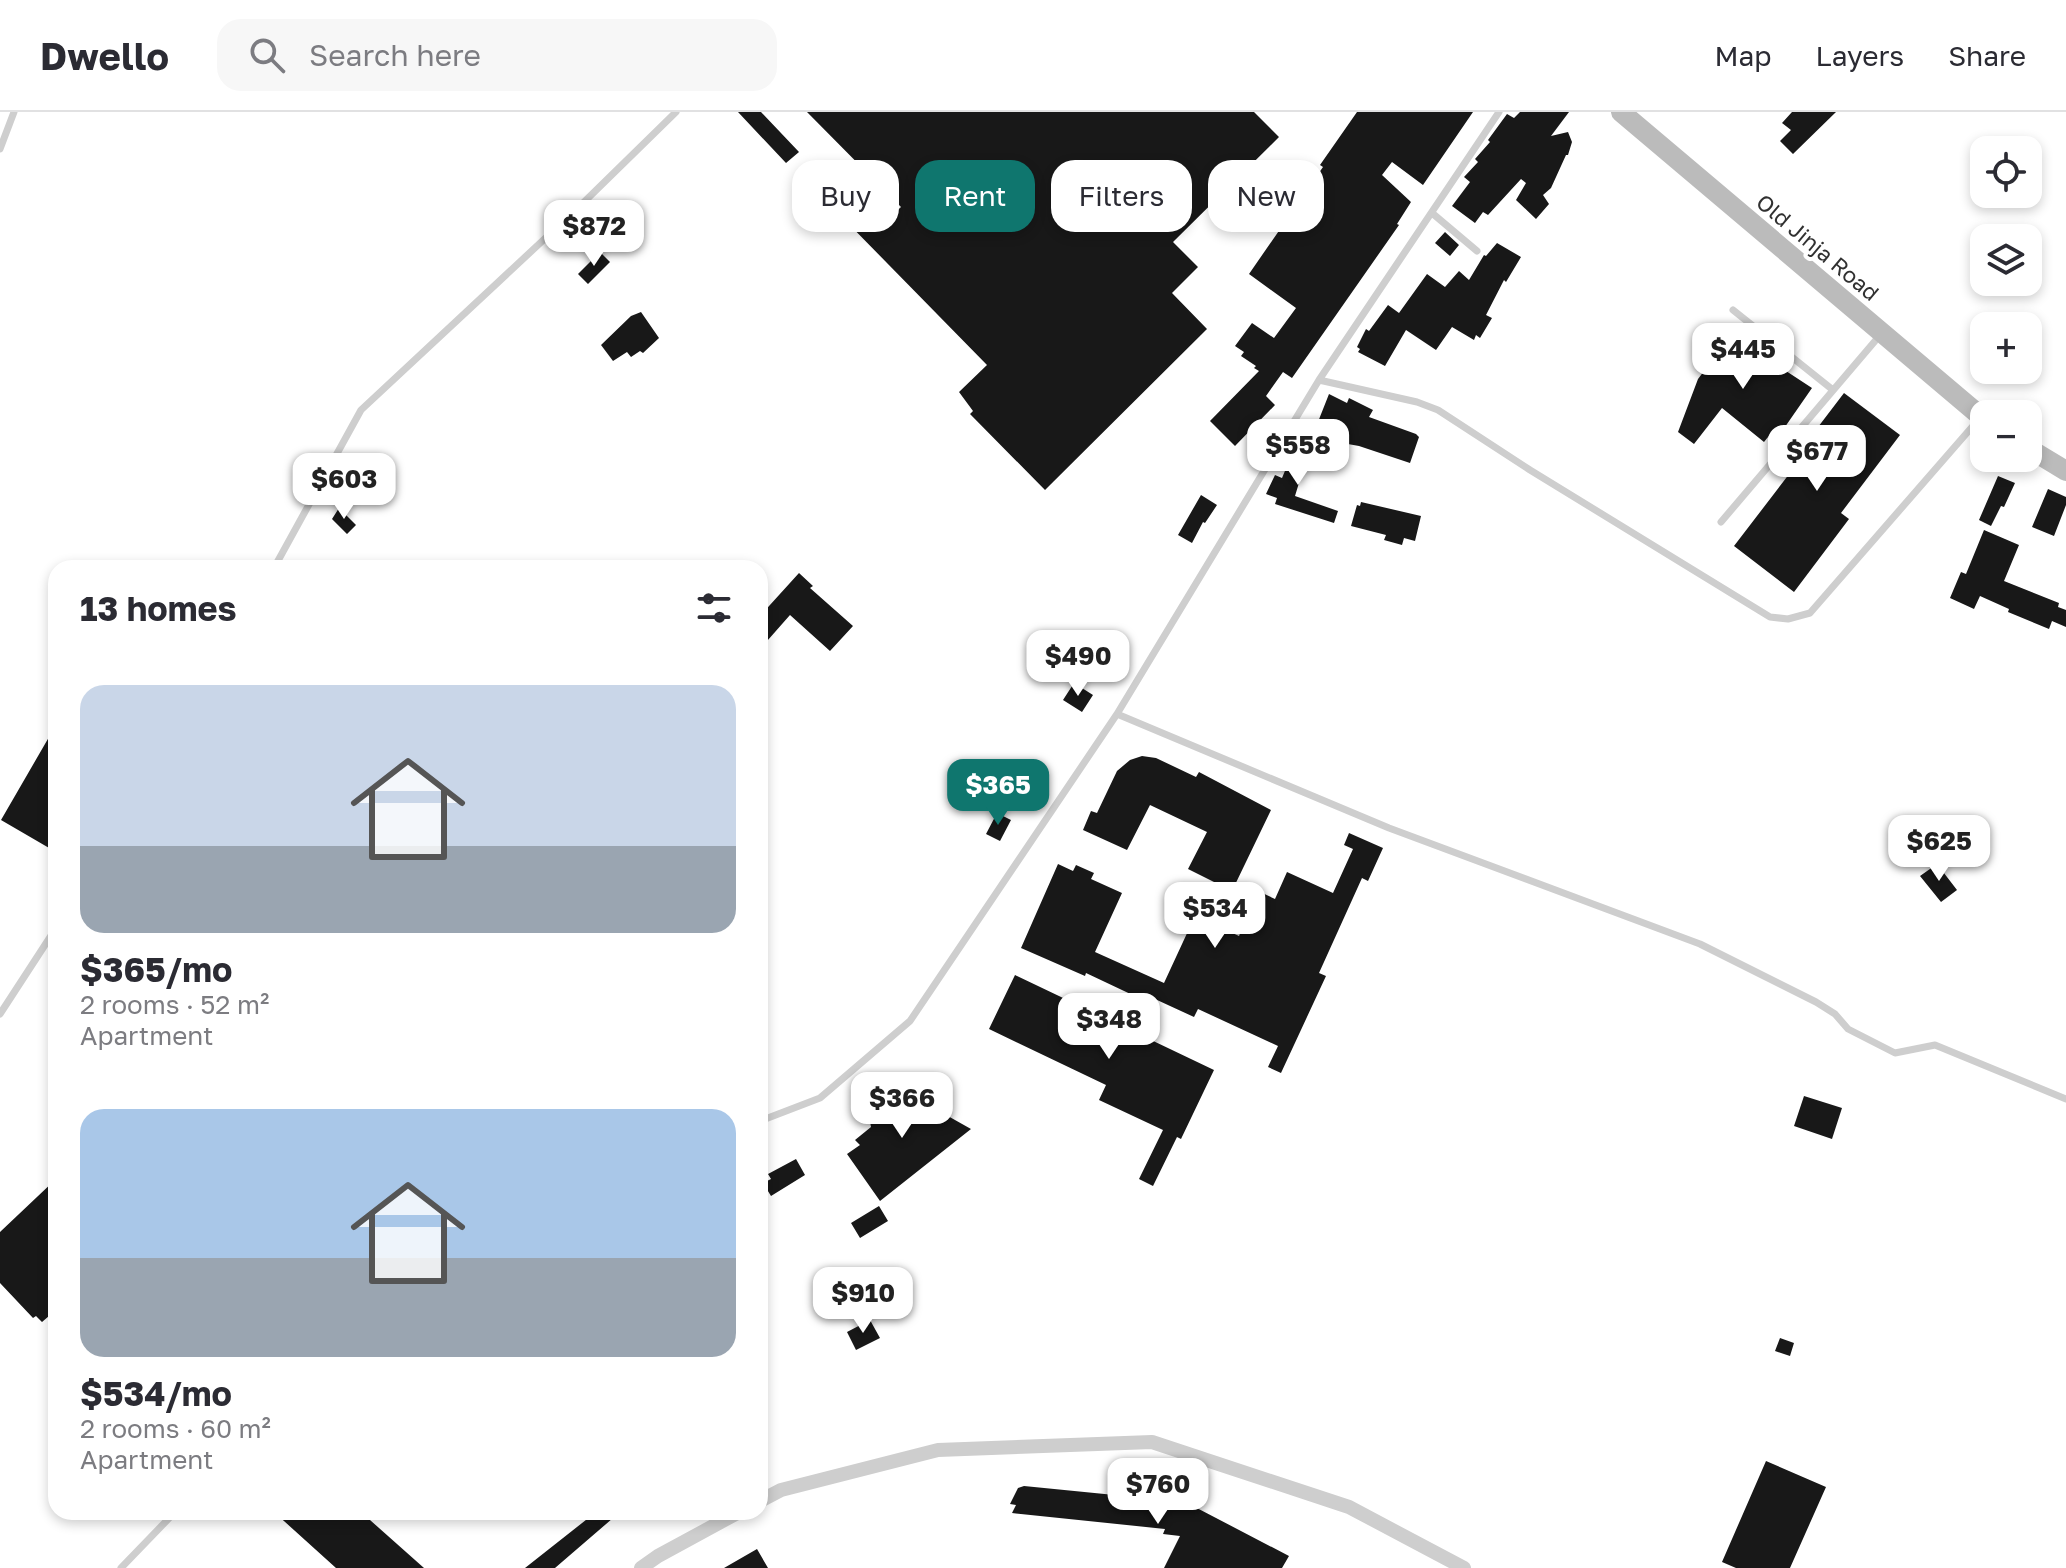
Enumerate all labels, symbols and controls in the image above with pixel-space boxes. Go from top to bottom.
search box [217,19,777,91]
text: Dwello [40,33,169,78]
icon: search [245,33,289,77]
text: Search here [309,37,481,73]
text: Map [1714,39,1772,72]
text: Layers [1816,39,1904,72]
text: Share [1948,39,2026,72]
map controls [1970,136,2042,472]
button: locate [1970,136,2042,208]
chip: Buy [792,160,899,232]
chip: Rent [915,160,1035,232]
chip: Filters [1051,160,1192,232]
chip: New [1208,160,1324,232]
street label: Old Jinja Road [1751,188,1885,306]
pin: $872 [547,200,641,268]
text: $872 [562,210,626,241]
button: layers [1970,224,2042,296]
button: + [1970,312,2042,384]
pin: $445 [1696,323,1790,391]
text: $445 [1710,333,1776,364]
button: − [1970,400,2042,472]
pin: $558 [1251,419,1345,487]
pin: $677 [1770,425,1864,493]
text: $558 [1265,429,1331,460]
text: $677 [1786,435,1848,466]
pin: $603 [297,453,391,521]
text: $603 [311,463,377,494]
icon: filters [692,586,736,630]
text: 13 homes [80,588,237,628]
pin: $490 [1031,630,1125,698]
text: $490 [1044,640,1112,671]
icon: home [336,737,480,881]
pin: $365 [951,759,1045,827]
text: $365 [965,769,1031,800]
pin: $625 [1892,815,1986,883]
text: $625 [1906,825,1972,856]
pin: $534 [1168,882,1262,950]
text: $534 [1182,892,1248,923]
text: $365/mo [80,949,232,989]
text: 2 rooms · 52 m² [80,989,269,1020]
pin: $348 [1062,993,1156,1061]
text: $348 [1076,1003,1142,1034]
text: Apartment [80,1020,213,1051]
pin: $366 [855,1072,949,1140]
text: $366 [869,1082,935,1113]
icon: home [336,1161,480,1305]
pin: $910 [816,1267,910,1335]
text: $910 [831,1277,895,1308]
text: $534/mo [80,1373,232,1413]
text: 2 rooms · 60 m² [80,1413,271,1444]
text: Apartment [80,1444,213,1475]
pin: $760 [1111,1458,1205,1526]
text: $760 [1125,1468,1191,1499]

